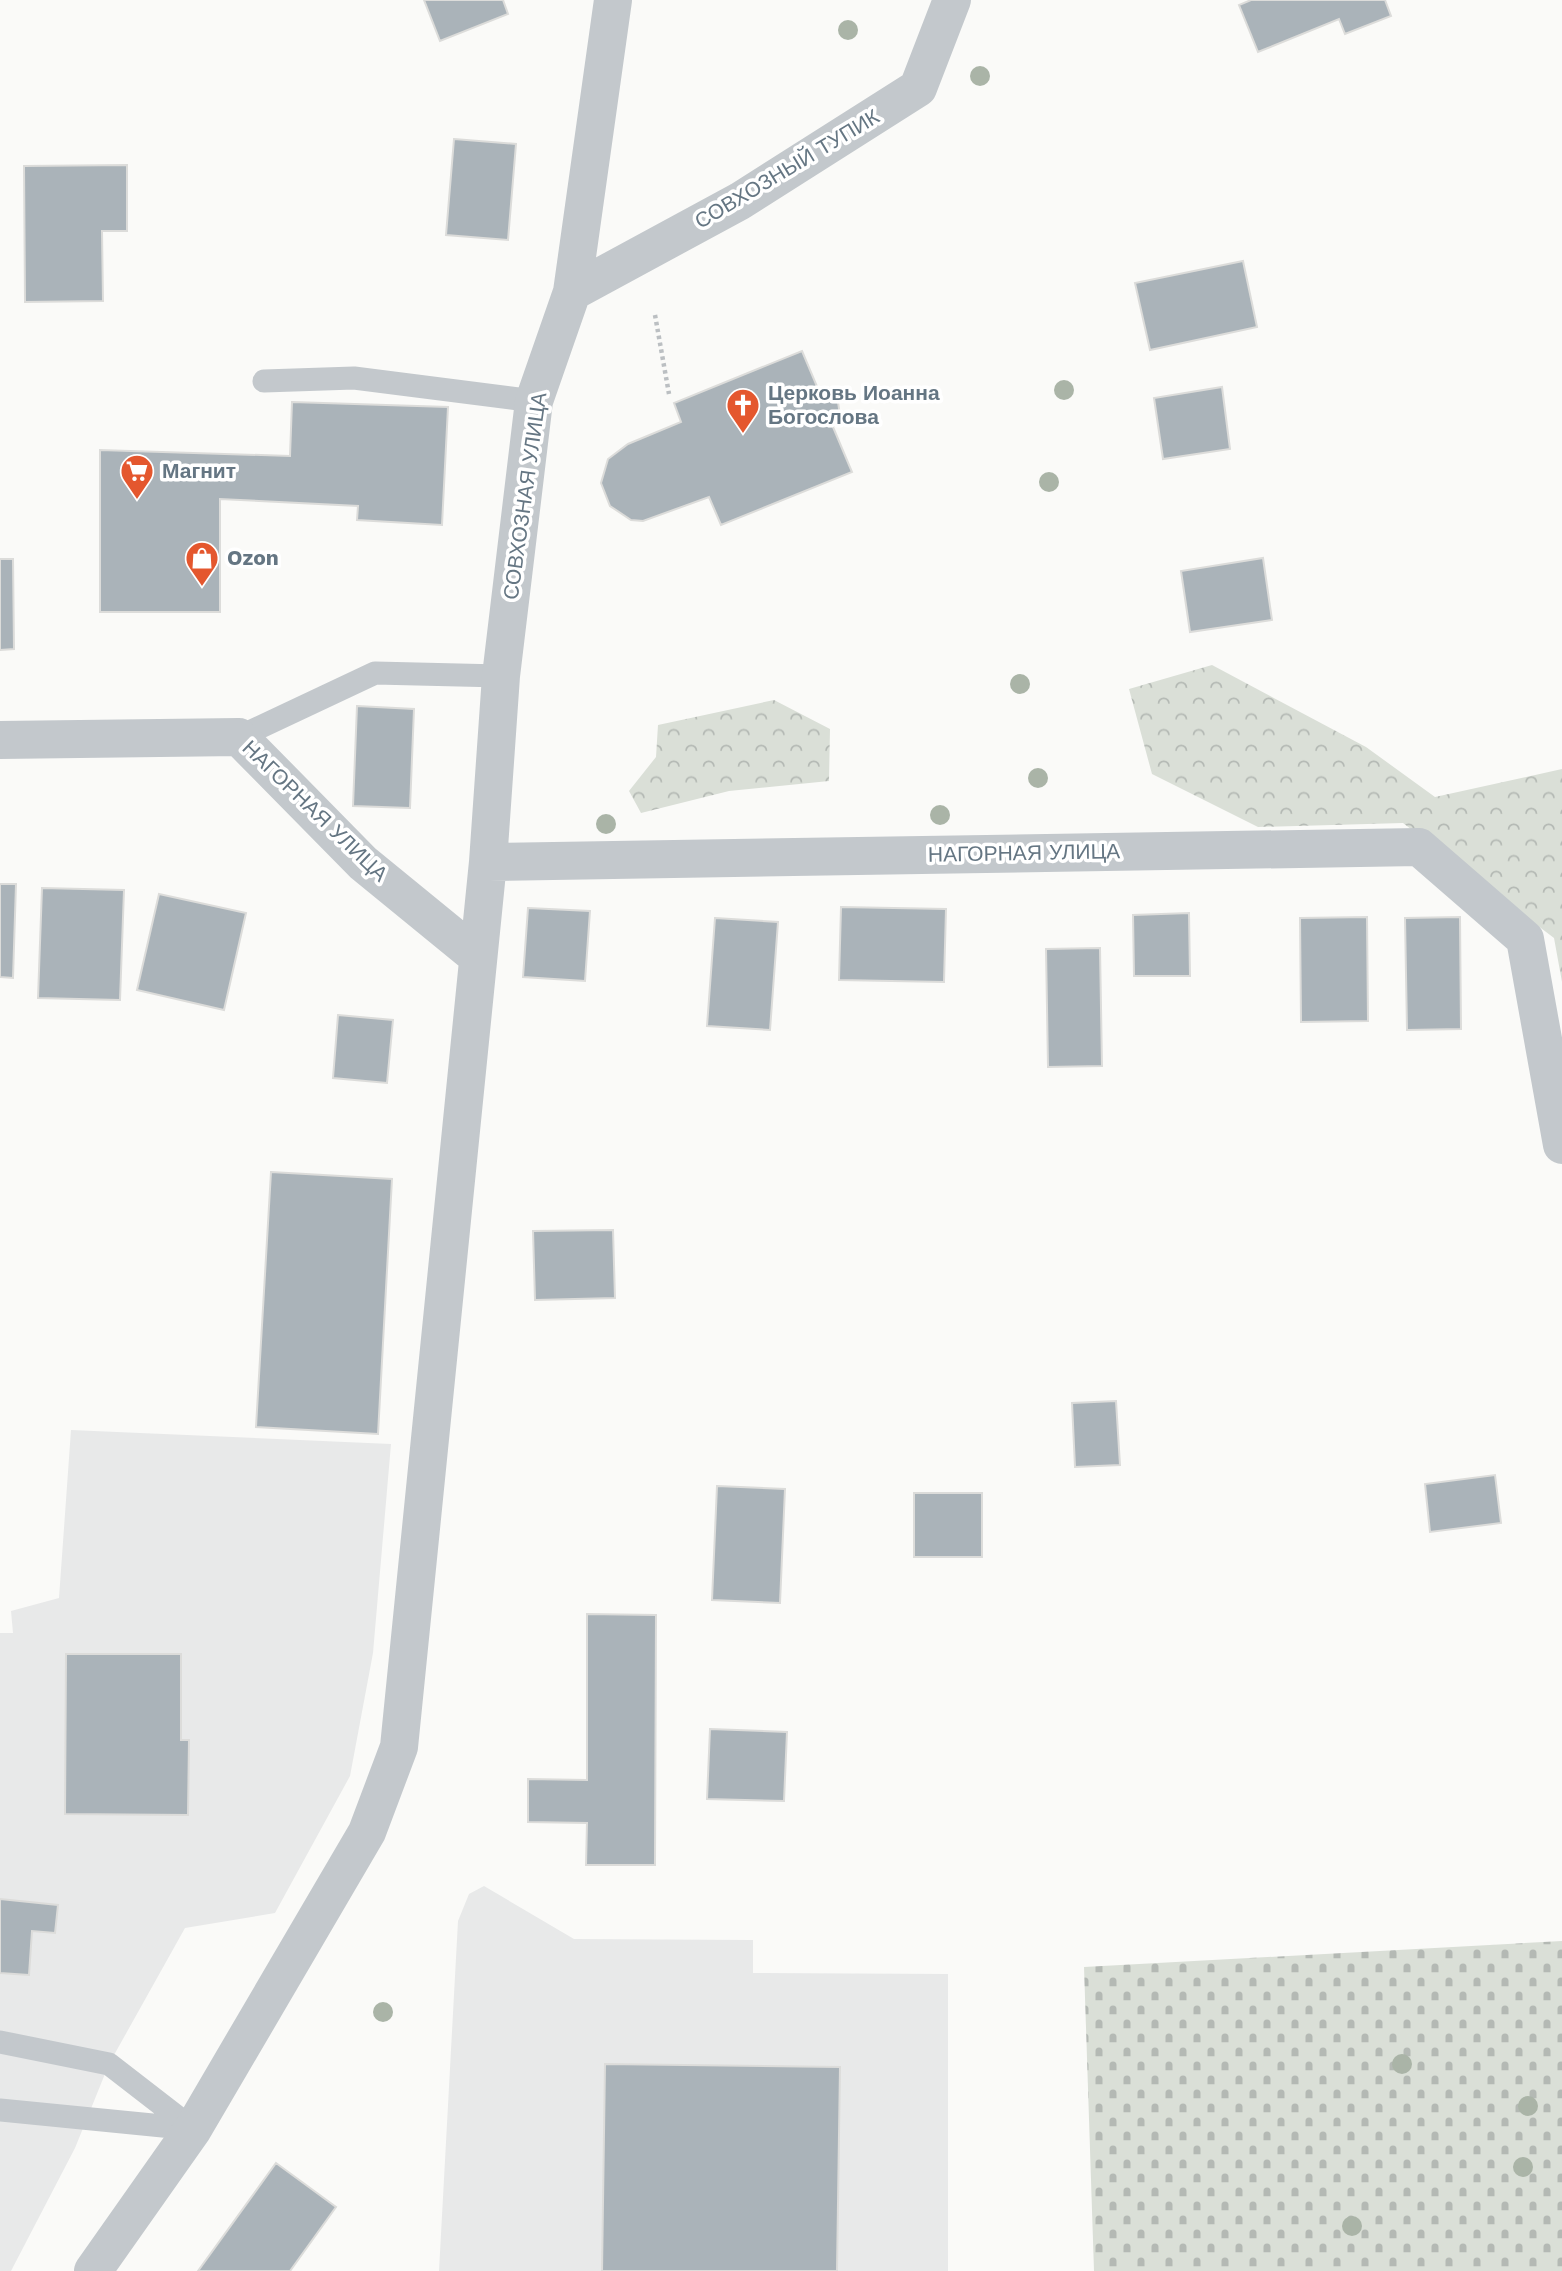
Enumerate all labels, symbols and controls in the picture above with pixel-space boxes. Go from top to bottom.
street label: СОВХОЗНЫЙ ТУПИК [690,103,884,234]
place label: Церковь Иоанна Богослова [768,380,940,429]
church icon: Церковь Иоанна Богослова [724,386,762,435]
street label: СОВХОЗНАЯ УЛИЦА [498,391,551,601]
supermarket icon: Магнит [118,452,156,501]
place label: Магнит [162,458,236,483]
shop icon: Ozon [183,539,221,588]
place label: Ozon [227,545,279,570]
street label: НАГОРНАЯ УЛИЦА [238,735,393,886]
street label: НАГОРНАЯ УЛИЦА [928,838,1120,867]

